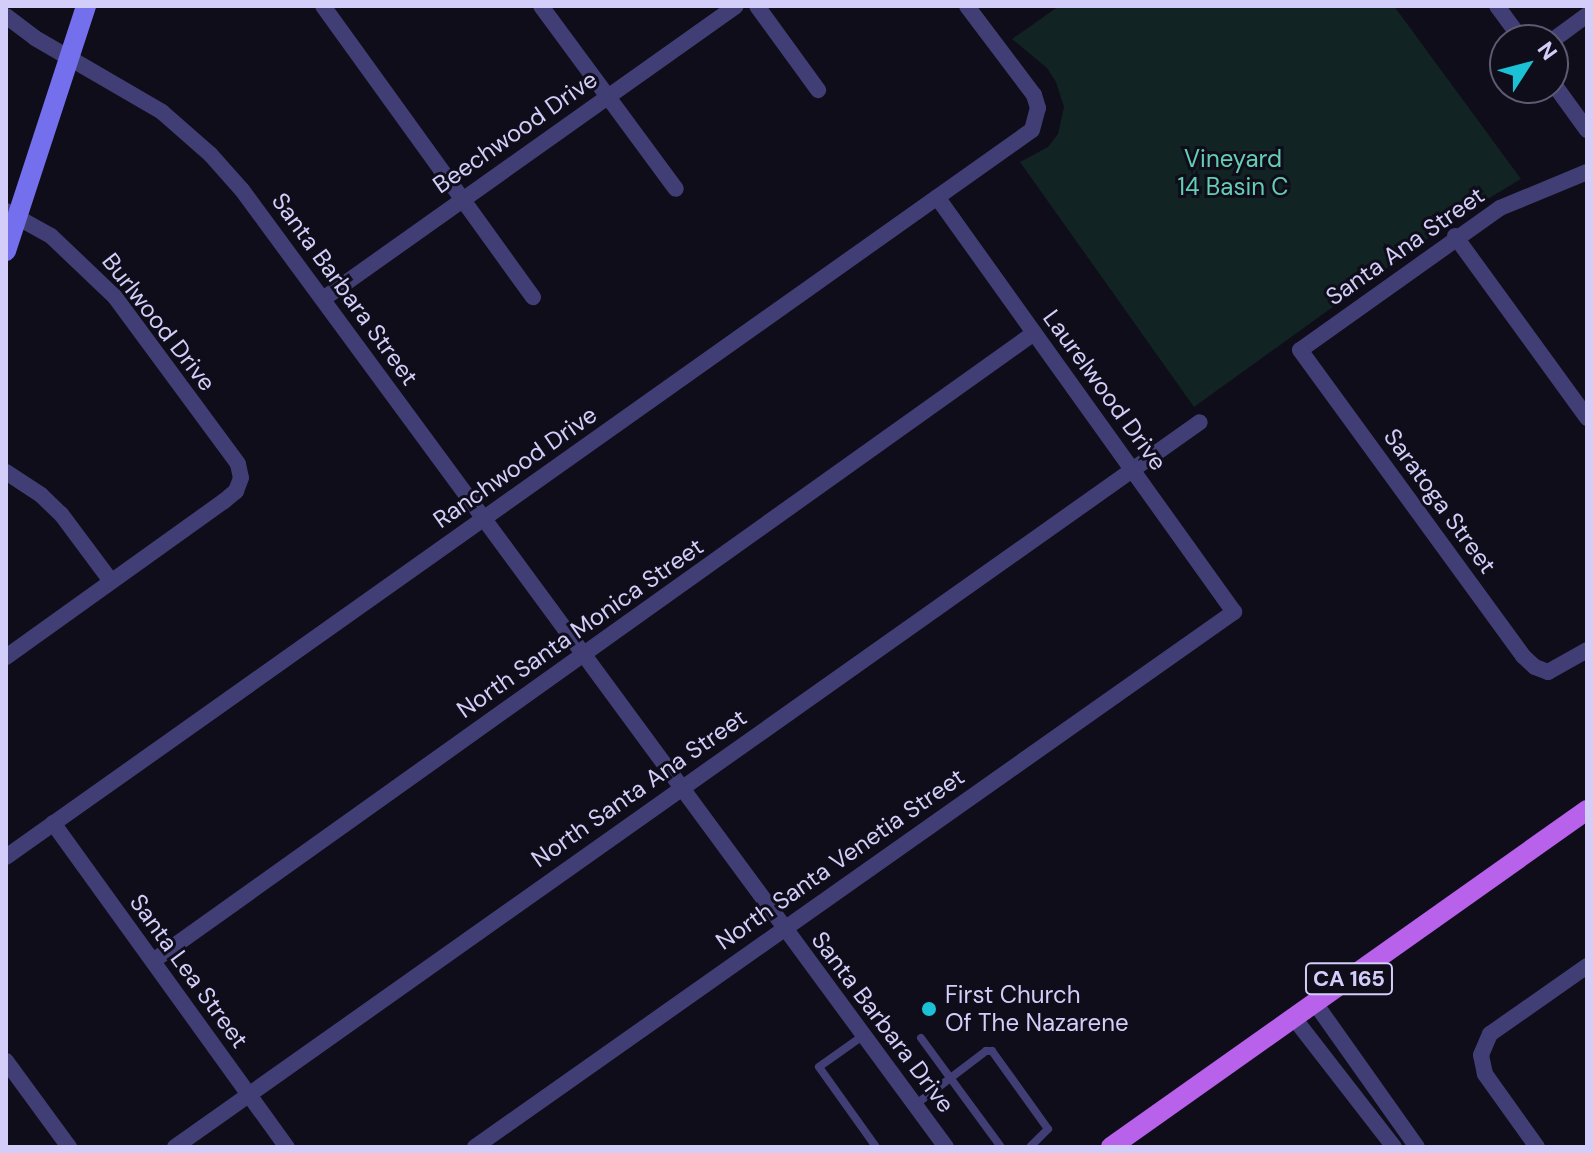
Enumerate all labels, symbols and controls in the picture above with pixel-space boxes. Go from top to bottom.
north arrow [1489,24,1569,104]
text: N [1531,36,1564,66]
street label: Beechwood Drive [427,65,603,199]
park label: Vineyard 14 Basin C [1177,145,1289,201]
street label: Santa Ana Street [1320,181,1490,311]
street label: Santa Barbara Street [266,187,424,391]
street label: Burlwood Drive [96,247,222,397]
street label: Laurelwood Drive [1037,304,1173,476]
street label: Ranchwood Drive [428,400,602,534]
street label: Saratoga Street [1378,423,1502,579]
street label: North Santa Monica Street [451,532,709,724]
street label: North Santa Ana Street [526,703,752,873]
street label: North Santa Venetia Street [710,762,970,956]
street label: Santa Lea Street [124,889,254,1053]
street label: Santa Barbara Drive [806,926,960,1118]
road number: CA 165 [1303,961,1395,997]
place label: First Church Of The Nazarene [945,981,1129,1037]
marker: First Church Of The Nazarene [920,1000,938,1018]

